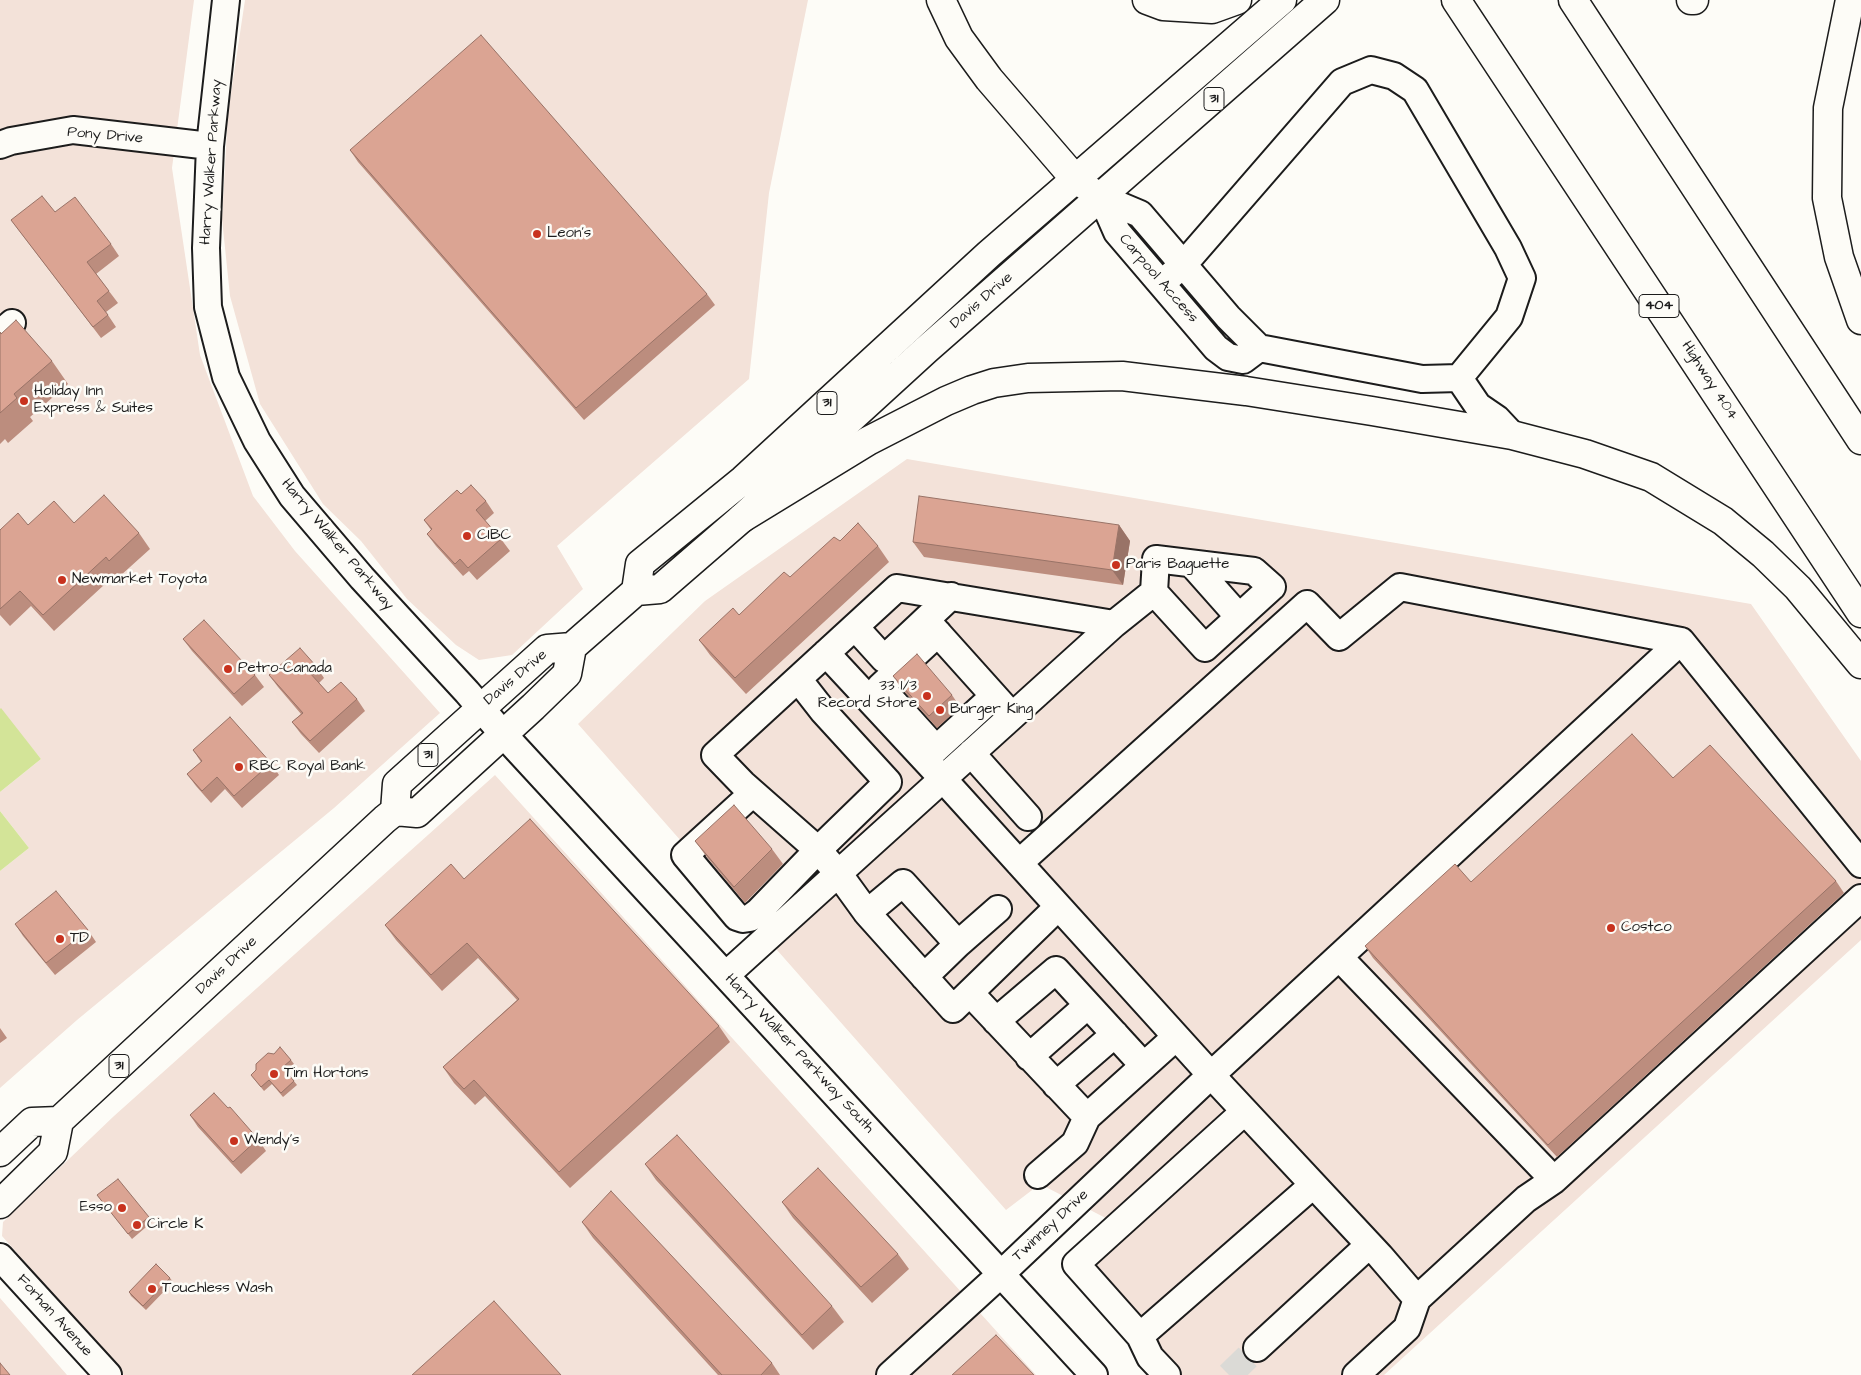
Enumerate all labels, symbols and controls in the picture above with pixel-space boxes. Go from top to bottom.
street label: Harry Walker Parkway [197,79,227,245]
road number: 31 [1204,88,1224,110]
street label: Pony Drive [66,124,144,148]
place label: Leon's [547,225,591,243]
marker: Leon's [531,228,543,240]
street label: Carpool Access [1115,231,1201,327]
street label: Davis Drive [947,269,1017,333]
road number: 404 [1639,294,1679,318]
street label: Highway 404 [1677,338,1741,424]
place label: Holiday Inn Express & Suites [34,383,153,418]
road number: 31 [817,392,837,414]
marker: Holiday Inn Express & Suites [18,395,30,407]
street label: Harry Walker Parkway [277,476,397,614]
place label: CIBC [477,527,511,545]
marker: CIBC [461,530,473,542]
place label: Paris Baguette [1126,556,1229,574]
marker: Paris Baguette [1110,559,1122,571]
place label: Newmarket Toyota [72,571,207,589]
marker: Newmarket Toyota [56,574,68,586]
street label: Davis Drive [481,646,551,710]
place label: Petro-Canada [238,660,332,678]
marker: Petro-Canada [222,663,234,675]
place label: 33 1/3 Record Store [818,678,917,713]
marker: 33 1/3 Record Store [921,690,933,702]
place label: Burger King [950,701,1033,719]
marker: Burger King [934,704,946,716]
road number: 31 [418,744,438,766]
place label: RBC Royal Bank [249,758,365,776]
marker: RBC Royal Bank [233,761,245,773]
place label: Costco [1621,919,1672,937]
marker: Costco [1605,922,1617,934]
place label: TD [70,930,89,948]
marker: TD [54,933,66,945]
street label: Davis Drive [193,933,261,999]
street label: Harry Walker Parkway South [720,971,878,1137]
road number: 31 [109,1054,129,1078]
place label: Tim Hortons [284,1065,369,1083]
marker: Tim Hortons [268,1068,280,1080]
place label: Wendy's [244,1132,300,1150]
marker: Wendy's [228,1135,240,1147]
street label: Twinney Drive [1009,1186,1093,1266]
place label: Esso [80,1199,112,1217]
marker: Esso [116,1202,128,1214]
place label: Circle K [147,1216,203,1234]
marker: Circle K [131,1219,143,1231]
street label: Forhan Avenue [12,1271,96,1361]
place label: Touchless Wash [162,1280,273,1298]
marker: Touchless Wash [146,1283,158,1295]

